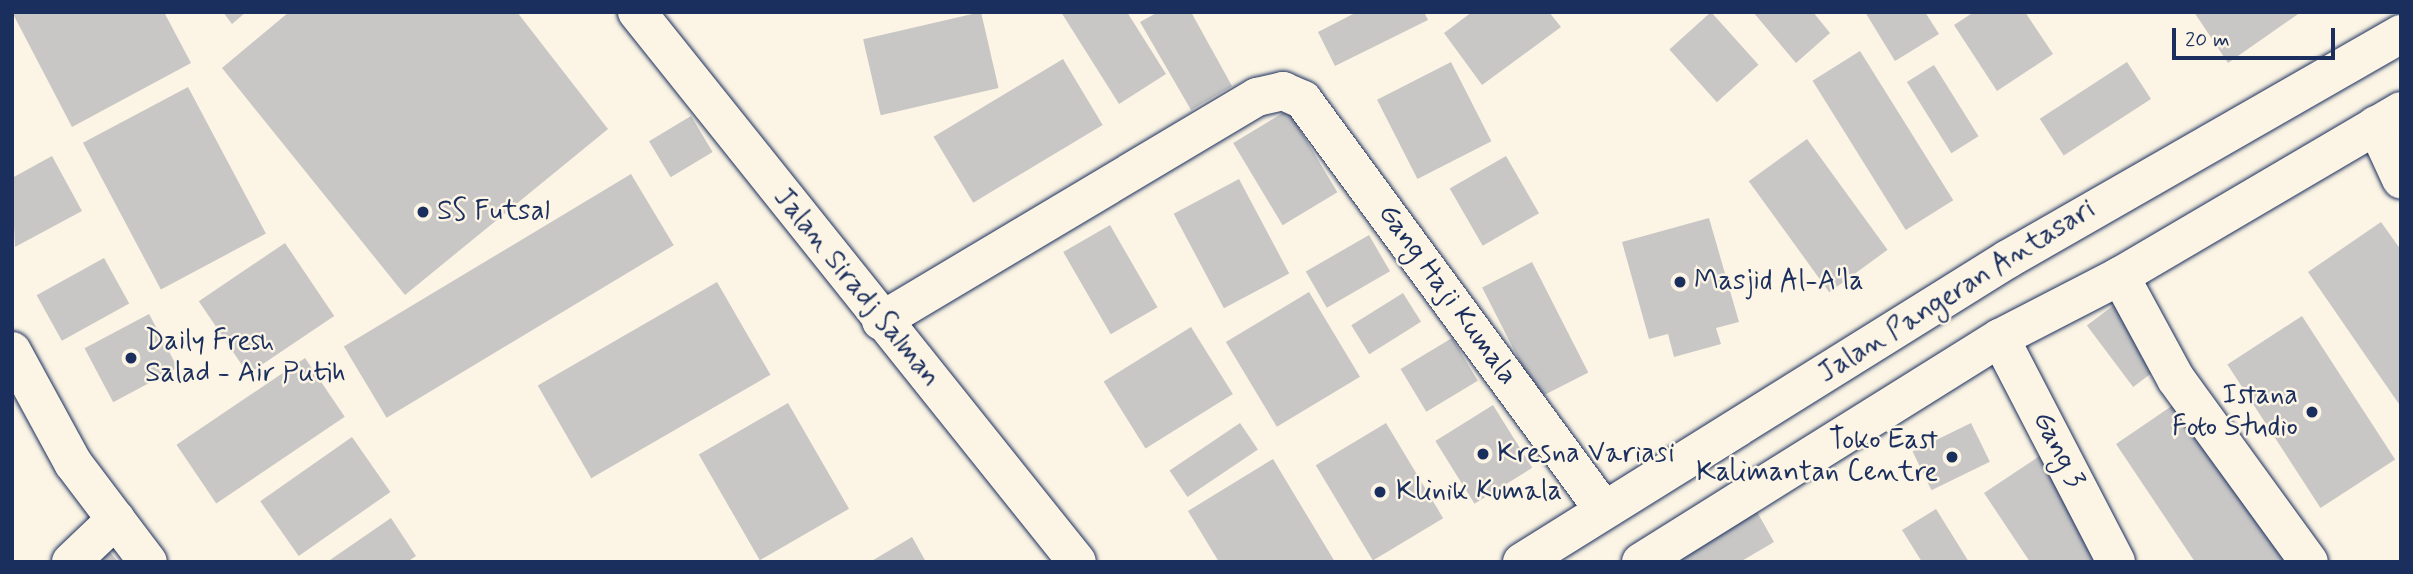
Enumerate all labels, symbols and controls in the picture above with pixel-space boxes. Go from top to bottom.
scale bar [2175,14,2338,58]
text: 20 m [2185,26,2230,54]
street label: Jalan Siradj Salman [763,179,949,397]
place label: SS Futsal [437,195,543,229]
street label: Gang Haji Kumala [1368,195,1526,395]
street label: Jalan Pangeran Antasari [1819,197,2095,387]
marker: SS Futsal [415,204,431,220]
place label: Masjid Al-A'la [1694,265,1864,299]
marker: Masjid Al-A'la [1672,274,1688,290]
place label: Daily Fresh Salad - Air Putih [145,325,344,391]
marker: Daily Fresh Salad - Air Putih [123,350,139,366]
place label: Istana Foto Studio [2172,379,2298,445]
marker: Istana Foto Studio [2304,404,2320,420]
street label: Gang 3 [2025,406,2091,494]
place label: Toko East Kalimantan Centre [1701,424,1938,490]
place label: Kresna Variasi [1497,437,1671,471]
marker: Kresna Variasi [1475,446,1491,462]
marker: Toko East Kalimantan Centre [1944,449,1960,465]
place label: Klinik Kumala [1396,475,1571,509]
marker: Klinik Kumala [1370,482,1390,502]

